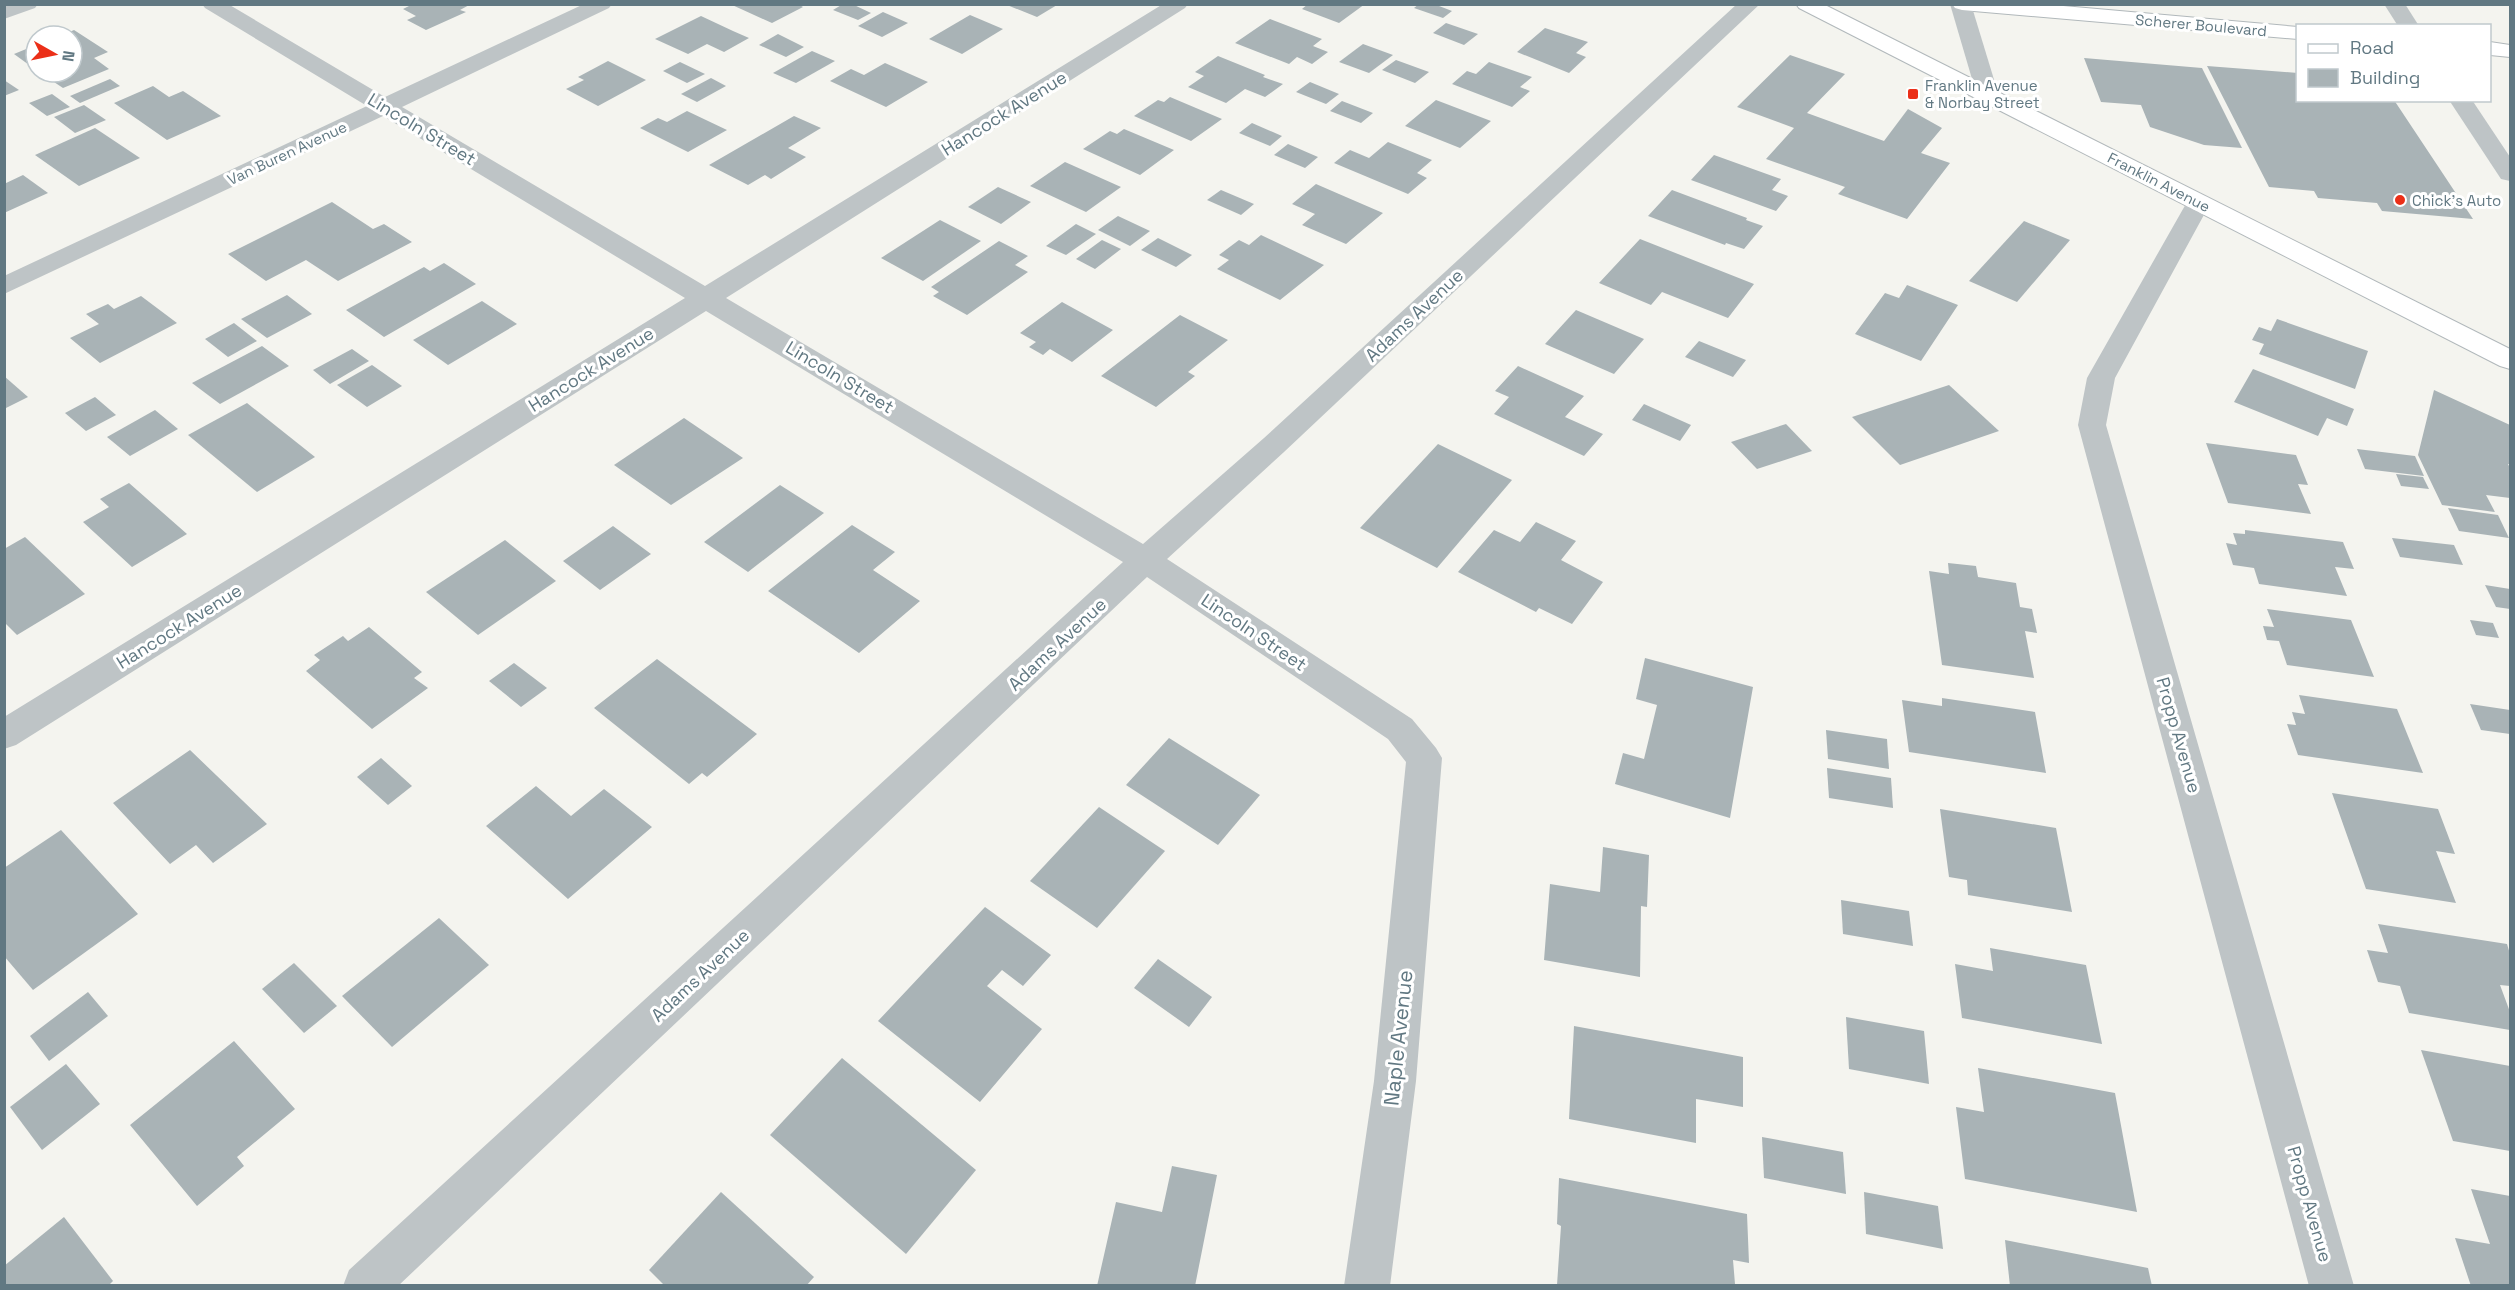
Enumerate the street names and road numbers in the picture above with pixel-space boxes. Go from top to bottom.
street label: Scherer Boulevard [2134,10,2268,40]
street label: Hancock Avenue [937,65,1071,161]
street label: Lincoln Street [364,88,480,170]
street label: Van Buren Avenue [224,117,350,189]
street label: Franklin Avenue [2105,148,2214,216]
street label: Adams Avenue [1360,264,1468,366]
street label: Hancock Avenue [524,321,658,417]
street label: Lincoln Street [782,336,898,418]
street label: Hancock Avenue [112,578,246,674]
street label: Lincoln Street [1197,588,1311,676]
street label: Adams Avenue [1003,593,1111,695]
street label: Propp Avenue [2151,674,2207,796]
street label: Adams Avenue [646,924,754,1026]
street label: Naple Avenue [1377,969,1419,1107]
street label: Propp Avenue [2282,1143,2338,1265]

